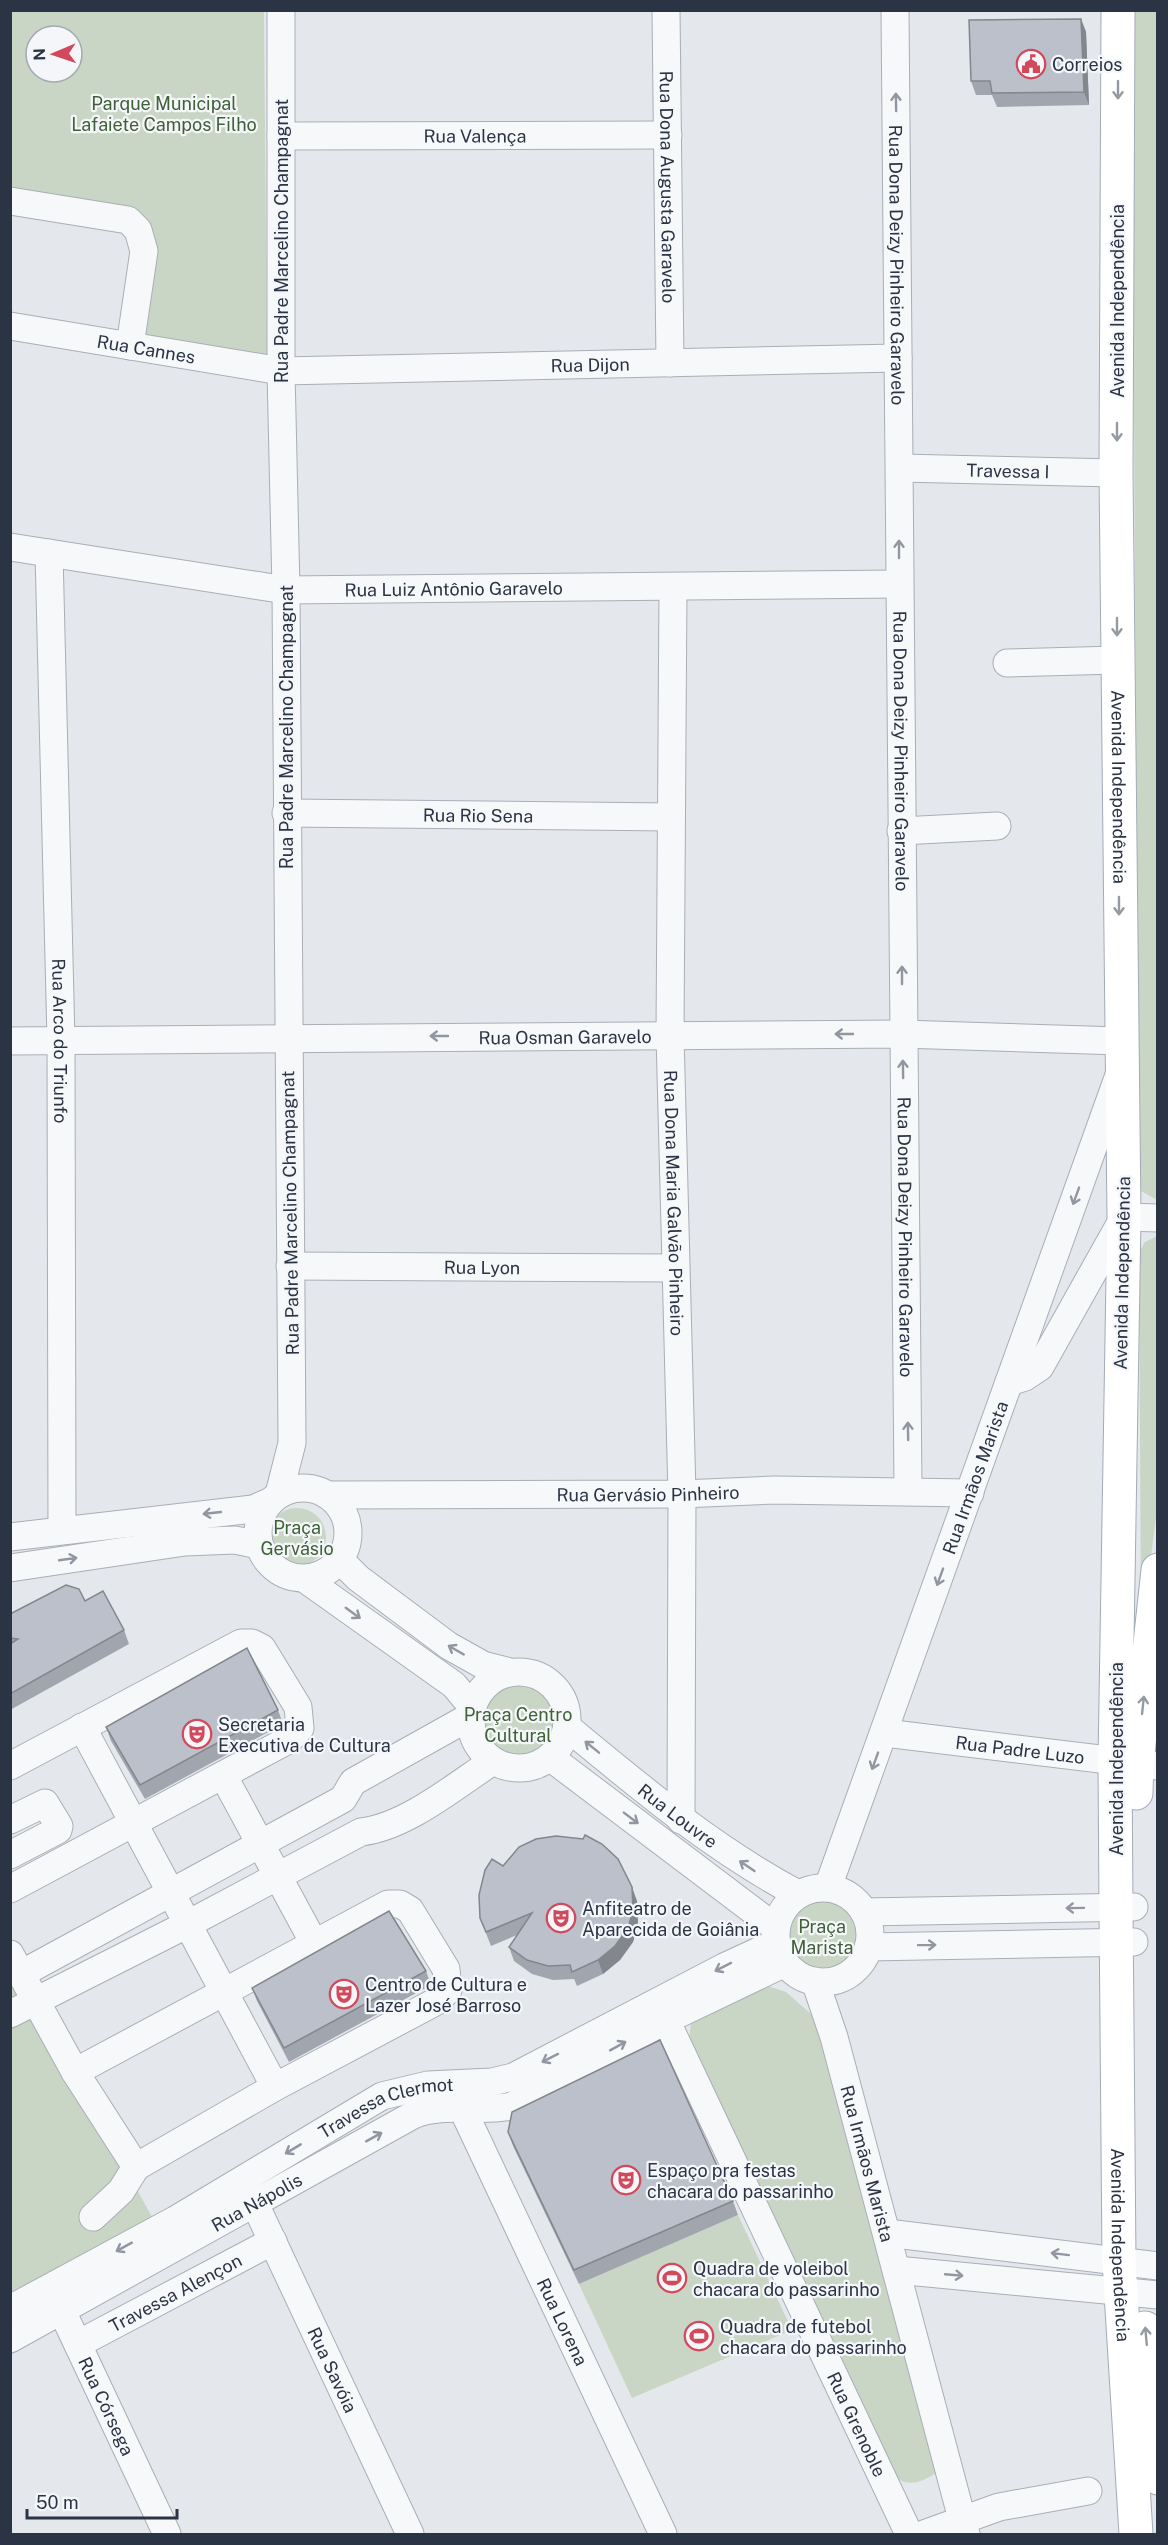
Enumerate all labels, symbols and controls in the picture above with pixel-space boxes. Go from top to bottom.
north arrow [24,24,84,84]
text: N [30,48,49,61]
public building icon: Correios [1015,48,1047,80]
place label: Correios [1052,54,1122,75]
street label: Rua Dona Augusta Garavelo [656,71,680,303]
one-way arrow [1112,79,1124,99]
park label: Parque Municipal Lafaiete Campos Filho [71,93,257,135]
one-way arrow [890,93,901,113]
street label: Rua Padre Marcelino Champagnat [271,99,292,383]
street label: Rua Valença [423,125,527,146]
street label: Rua Dona Deizy Pinheiro Garavelo [886,125,909,405]
street label: Avenida Independência [1107,204,1128,398]
street label: Rua Cannes [96,330,197,367]
street label: Rua Dijon [550,353,630,376]
one-way arrow [1111,421,1123,441]
street label: Travessa I [966,459,1050,482]
one-way arrow [893,540,905,560]
street label: Rua Luiz Antônio Garavelo [344,577,563,600]
street label: Rua Padre Marcelino Champagnat [276,585,297,869]
street label: Rua Dona Deizy Pinheiro Garavelo [890,611,913,891]
one-way arrow [1111,616,1123,636]
street label: Avenida Independência [1108,690,1131,884]
street label: Rua Rio Sena [423,804,533,826]
one-way arrow [1113,895,1125,915]
street label: Rua Arco do Triunfo [48,958,72,1123]
one-way arrow [896,966,908,986]
street label: Rua Osman Garavelo [478,1025,652,1048]
one-way arrow [834,1028,854,1040]
one-way arrow [429,1030,449,1042]
one-way arrow [897,1059,909,1079]
street label: Rua Dona Maria Galvão Pinheiro [660,1070,688,1336]
street label: Rua Padre Marcelino Champagnat [277,1071,303,1355]
street label: Rua Dona Deizy Pinheiro Garavelo [894,1097,918,1377]
street label: Avenida Independência [1110,1176,1134,1370]
one-way arrow [1069,1186,1080,1204]
street label: Rua Lyon [444,1256,520,1278]
street label: Rua Irmãos Marista [938,1398,1012,1557]
one-way arrow [902,1422,913,1442]
street label: Rua Gervásio Pinheiro [556,1481,740,1505]
one-way arrow [203,1508,223,1519]
park label: Praça Gervásio [260,1517,334,1559]
one-way arrow [58,1553,78,1564]
one-way arrow [934,1567,945,1586]
one-way arrow [345,1607,361,1619]
one-way arrow [448,1644,466,1655]
street label: Avenida Independência [1106,1662,1127,1856]
one-way arrow [1138,1696,1149,1716]
park label: Praça Centro Cultural [464,1704,572,1746]
place label: Secretaria Executiva de Cultura [218,1714,391,1756]
theatre icon: Secretaria Executiva de Cultura [181,1718,213,1750]
street label: Rua Padre Luzo [954,1731,1086,1768]
one-way arrow [584,1741,600,1754]
one-way arrow [868,1751,879,1770]
street label: Rua Louvre [634,1779,722,1852]
one-way arrow [623,1812,639,1825]
one-way arrow [739,1859,756,1872]
place label: Anfiteatro de Aparecida de Goiânia [582,1898,759,1940]
theatre icon: Anfiteatro de Aparecida de Goiânia [545,1902,577,1934]
one-way arrow [1066,1903,1086,1914]
park label: Praça Marista [790,1916,854,1958]
one-way arrow [916,1940,936,1951]
one-way arrow [715,1962,733,1974]
place label: Centro de Cultura e Lazer José Barroso [365,1974,527,2016]
theatre icon: Centro de Cultura e Lazer José Barroso [328,1978,360,2010]
one-way arrow [609,2040,626,2052]
one-way arrow [542,2052,560,2064]
street label: Travessa Clermot [315,2073,454,2142]
street label: Rua Irmãos Marista [837,2083,898,2244]
one-way arrow [365,2131,382,2143]
one-way arrow [285,2144,302,2156]
street label: Avenida Independência [1108,2148,1135,2342]
place label: Espaço pra festas chacara do passarinho [647,2160,834,2202]
theatre icon: Espaço pra festas chacara do passarinho [610,2164,642,2196]
street label: Rua Nápolis [208,2168,305,2236]
one-way arrow [116,2241,133,2253]
one-way arrow [1051,2248,1071,2259]
street label: Travessa Alençon [105,2249,245,2336]
place label: Quadra de voleibol chacara do passarinho [693,2258,880,2300]
sports icon: Quadra de voleibol chacara do passarinho [656,2262,688,2294]
one-way arrow [943,2270,963,2281]
street label: Rua Lorena [533,2274,592,2369]
place label: Quadra de futebol chacara do passarinho [720,2316,907,2358]
sports icon: Quadra de futebol chacara do passarinho [683,2320,715,2352]
street label: Rua Savóia [304,2324,362,2416]
one-way arrow [1140,2327,1151,2347]
street label: Rua Córsega [75,2353,139,2459]
street label: Rua Grenoble [823,2368,891,2480]
scale bar [27,2482,177,2520]
text: 50 m [36,2492,79,2513]

